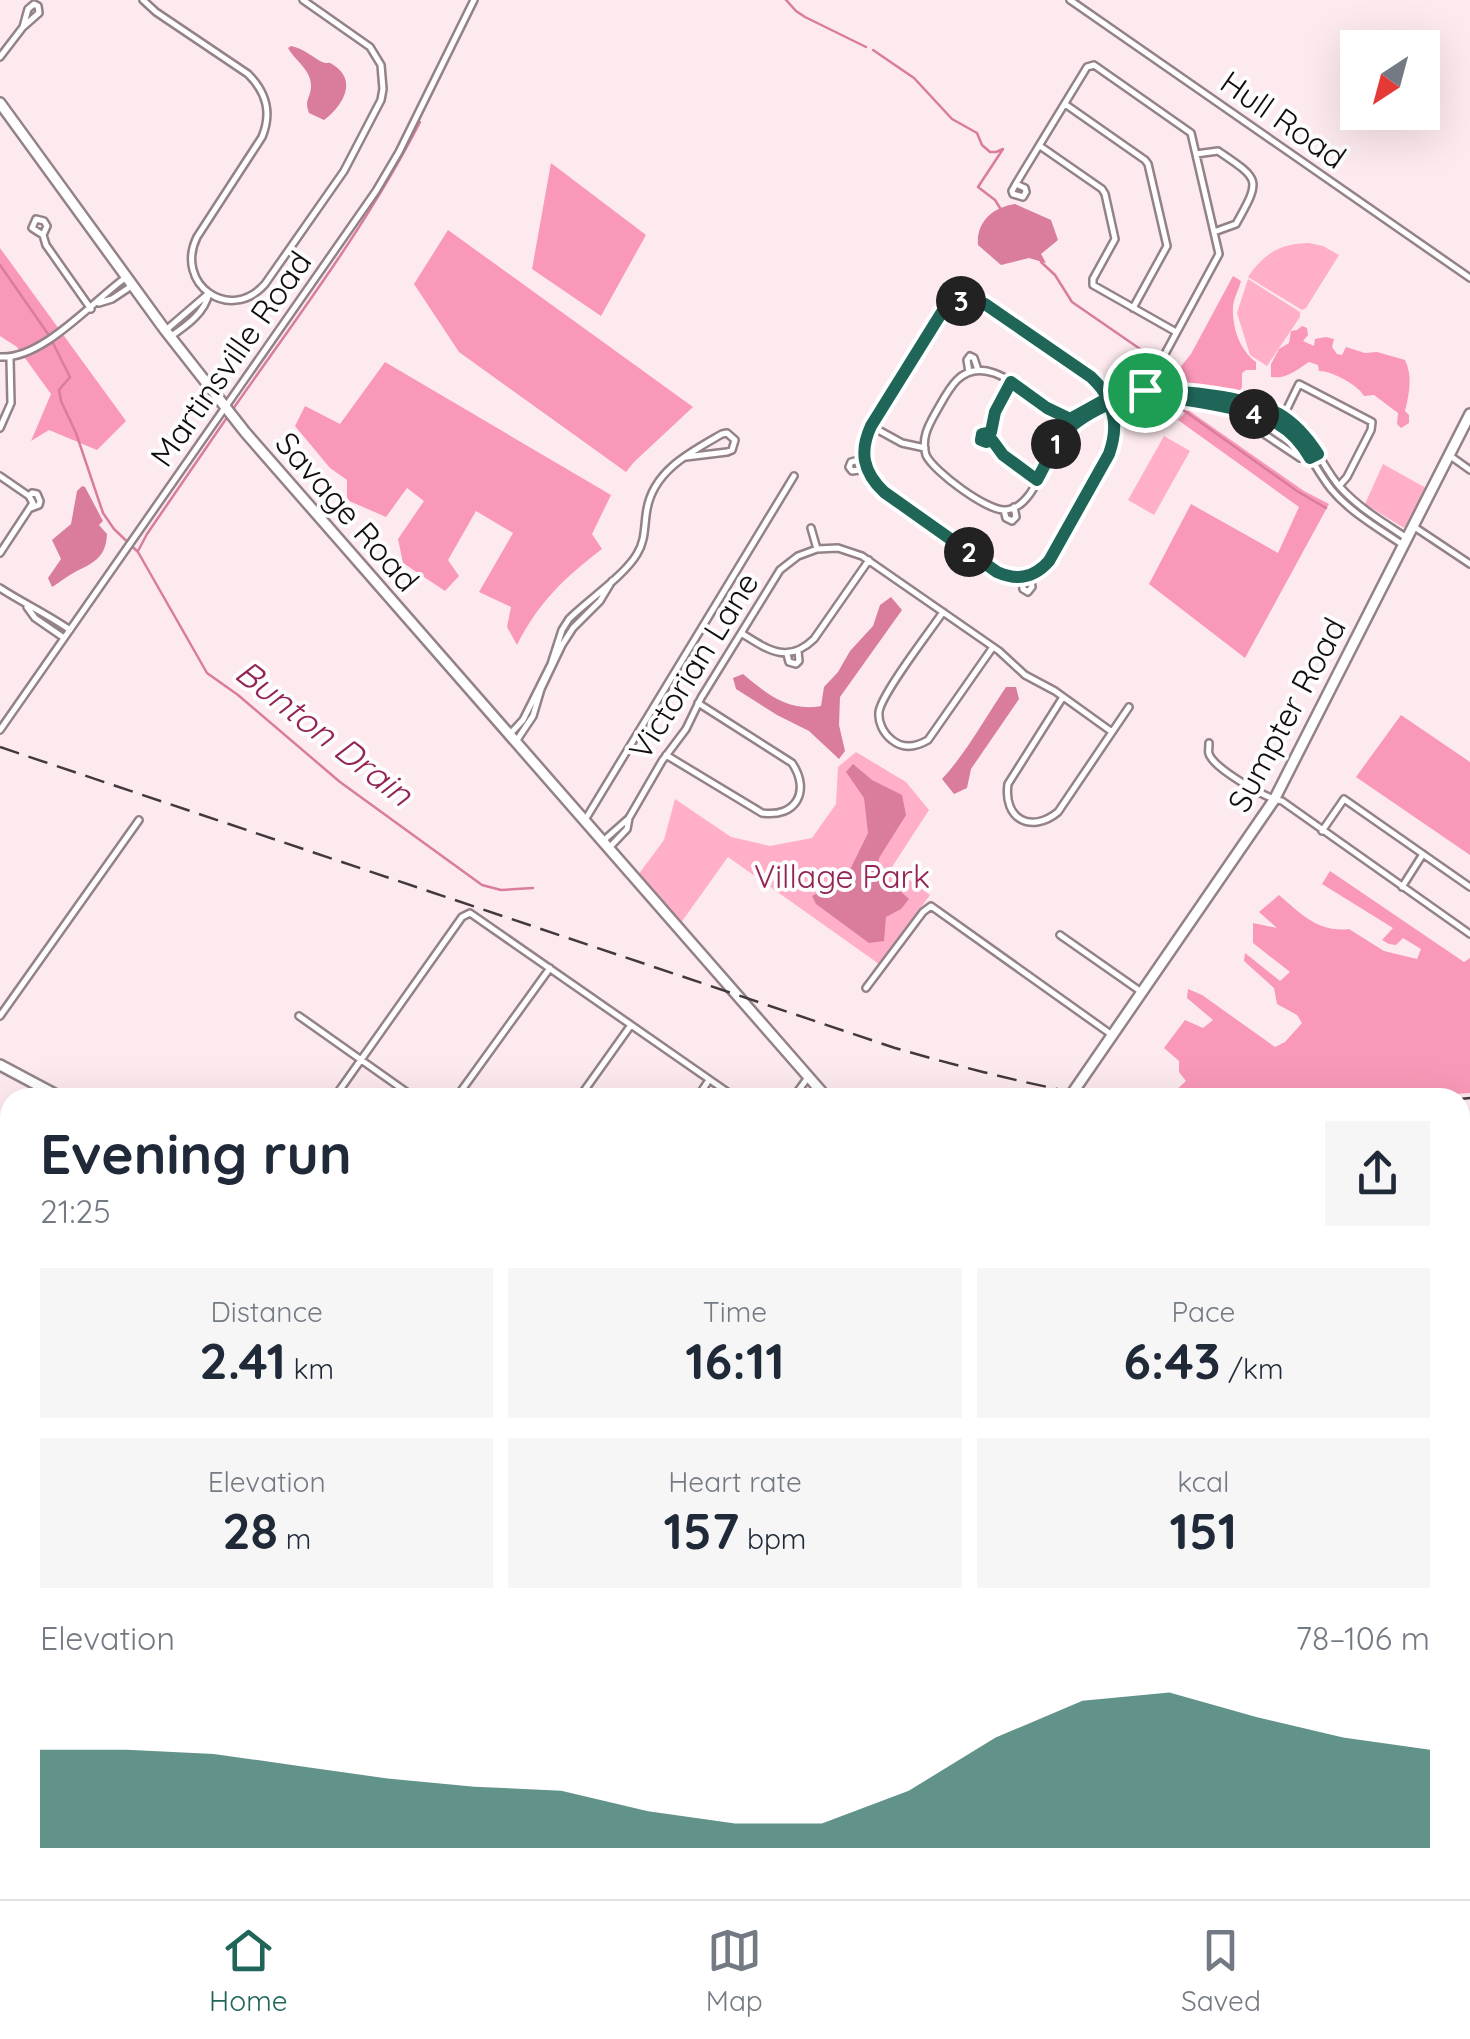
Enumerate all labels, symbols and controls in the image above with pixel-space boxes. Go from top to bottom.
north arrow [1340,30,1440,130]
map controls [1340,30,1440,130]
street label: Hull Road [1213,61,1354,177]
street label: Martinsville Road [141,243,319,474]
pin: 3 [936,276,986,326]
text: 3 [953,283,969,318]
pin [1103,348,1188,433]
icon: arrive [1118,363,1173,418]
pin: 4 [1229,389,1279,439]
text: 4 [1246,396,1262,431]
pin: 1 [1031,419,1081,469]
street label: Savage Road [267,423,428,599]
text: 1 [1051,426,1061,461]
pin: 2 [944,527,994,577]
text: 2 [961,534,977,569]
street label: Victorian Lane [620,564,767,767]
street label: Sumpter Road [1218,611,1354,818]
water label: Bunton Drain [227,649,423,815]
park label: Village Park [754,856,930,896]
text: Evening run [40,1119,352,1188]
button: share [1325,1121,1430,1226]
text: 21:25 [40,1191,111,1231]
text: Distance [211,1294,323,1329]
text: Time [703,1294,767,1329]
text: Pace [1171,1294,1235,1329]
text: 2.41 [199,1329,286,1392]
text: 16:11 [685,1329,785,1392]
text: 6:43 [1123,1329,1221,1392]
text: km [286,1351,334,1386]
text: /km [1221,1351,1284,1386]
text: Elevation [208,1464,326,1499]
text: Heart rate [668,1464,802,1499]
text: kcal [1177,1464,1229,1499]
text: 28 [222,1499,278,1562]
text: 157 [664,1499,739,1562]
text: 151 [1169,1499,1237,1562]
text: m [278,1521,311,1556]
text: bpm [739,1521,806,1556]
text: Elevation [40,1618,175,1658]
text: 78–106 m [1295,1618,1430,1658]
tab: Home [209,1923,288,2018]
tab: Map [706,1923,763,2018]
tab: Saved [1181,1923,1261,2018]

